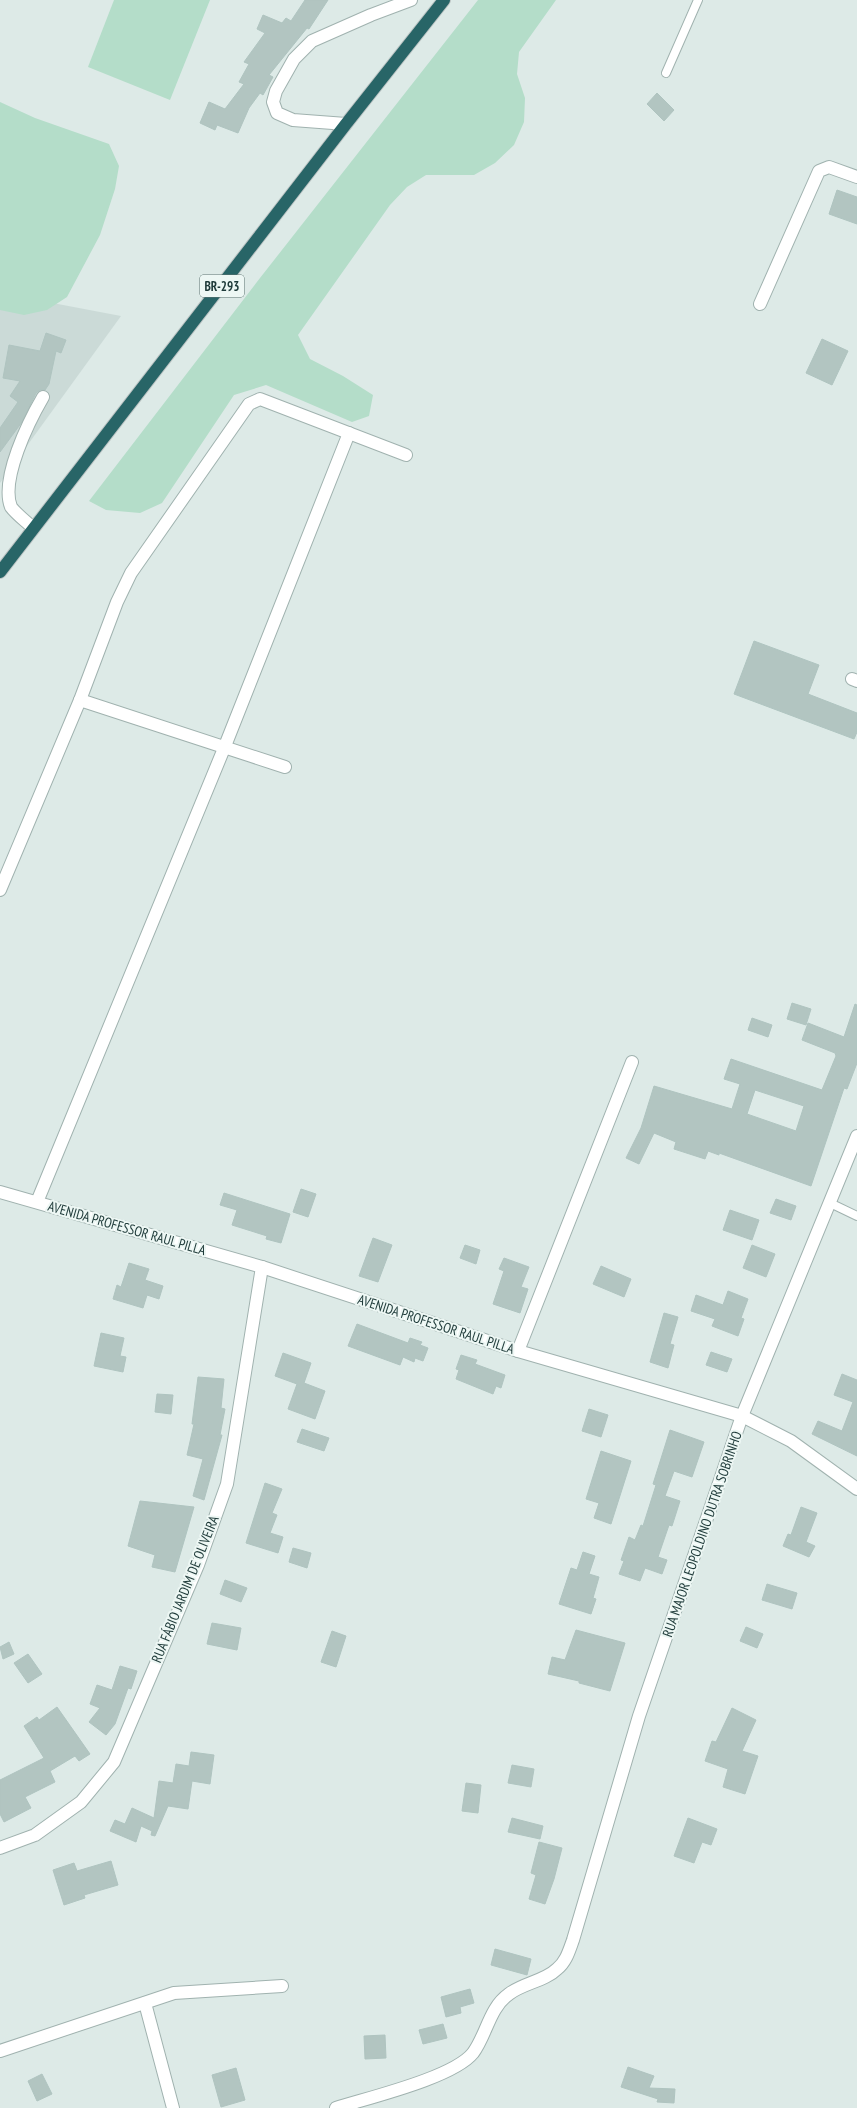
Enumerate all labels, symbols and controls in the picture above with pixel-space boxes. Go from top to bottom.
road number: BR-293 [200,275,244,297]
street label: AVENIDA PROFESSOR RAUL PILLA [46,1197,208,1259]
street label: AVENIDA PROFESSOR RAUL PILLA [355,1290,517,1358]
street label: RUA MAJOR LEOPOLDINO DUTRA SOBRINHO [658,1428,746,1639]
street label: RUA FÁBIO JARDIM DE OLIVEIRA [147,1512,223,1665]

